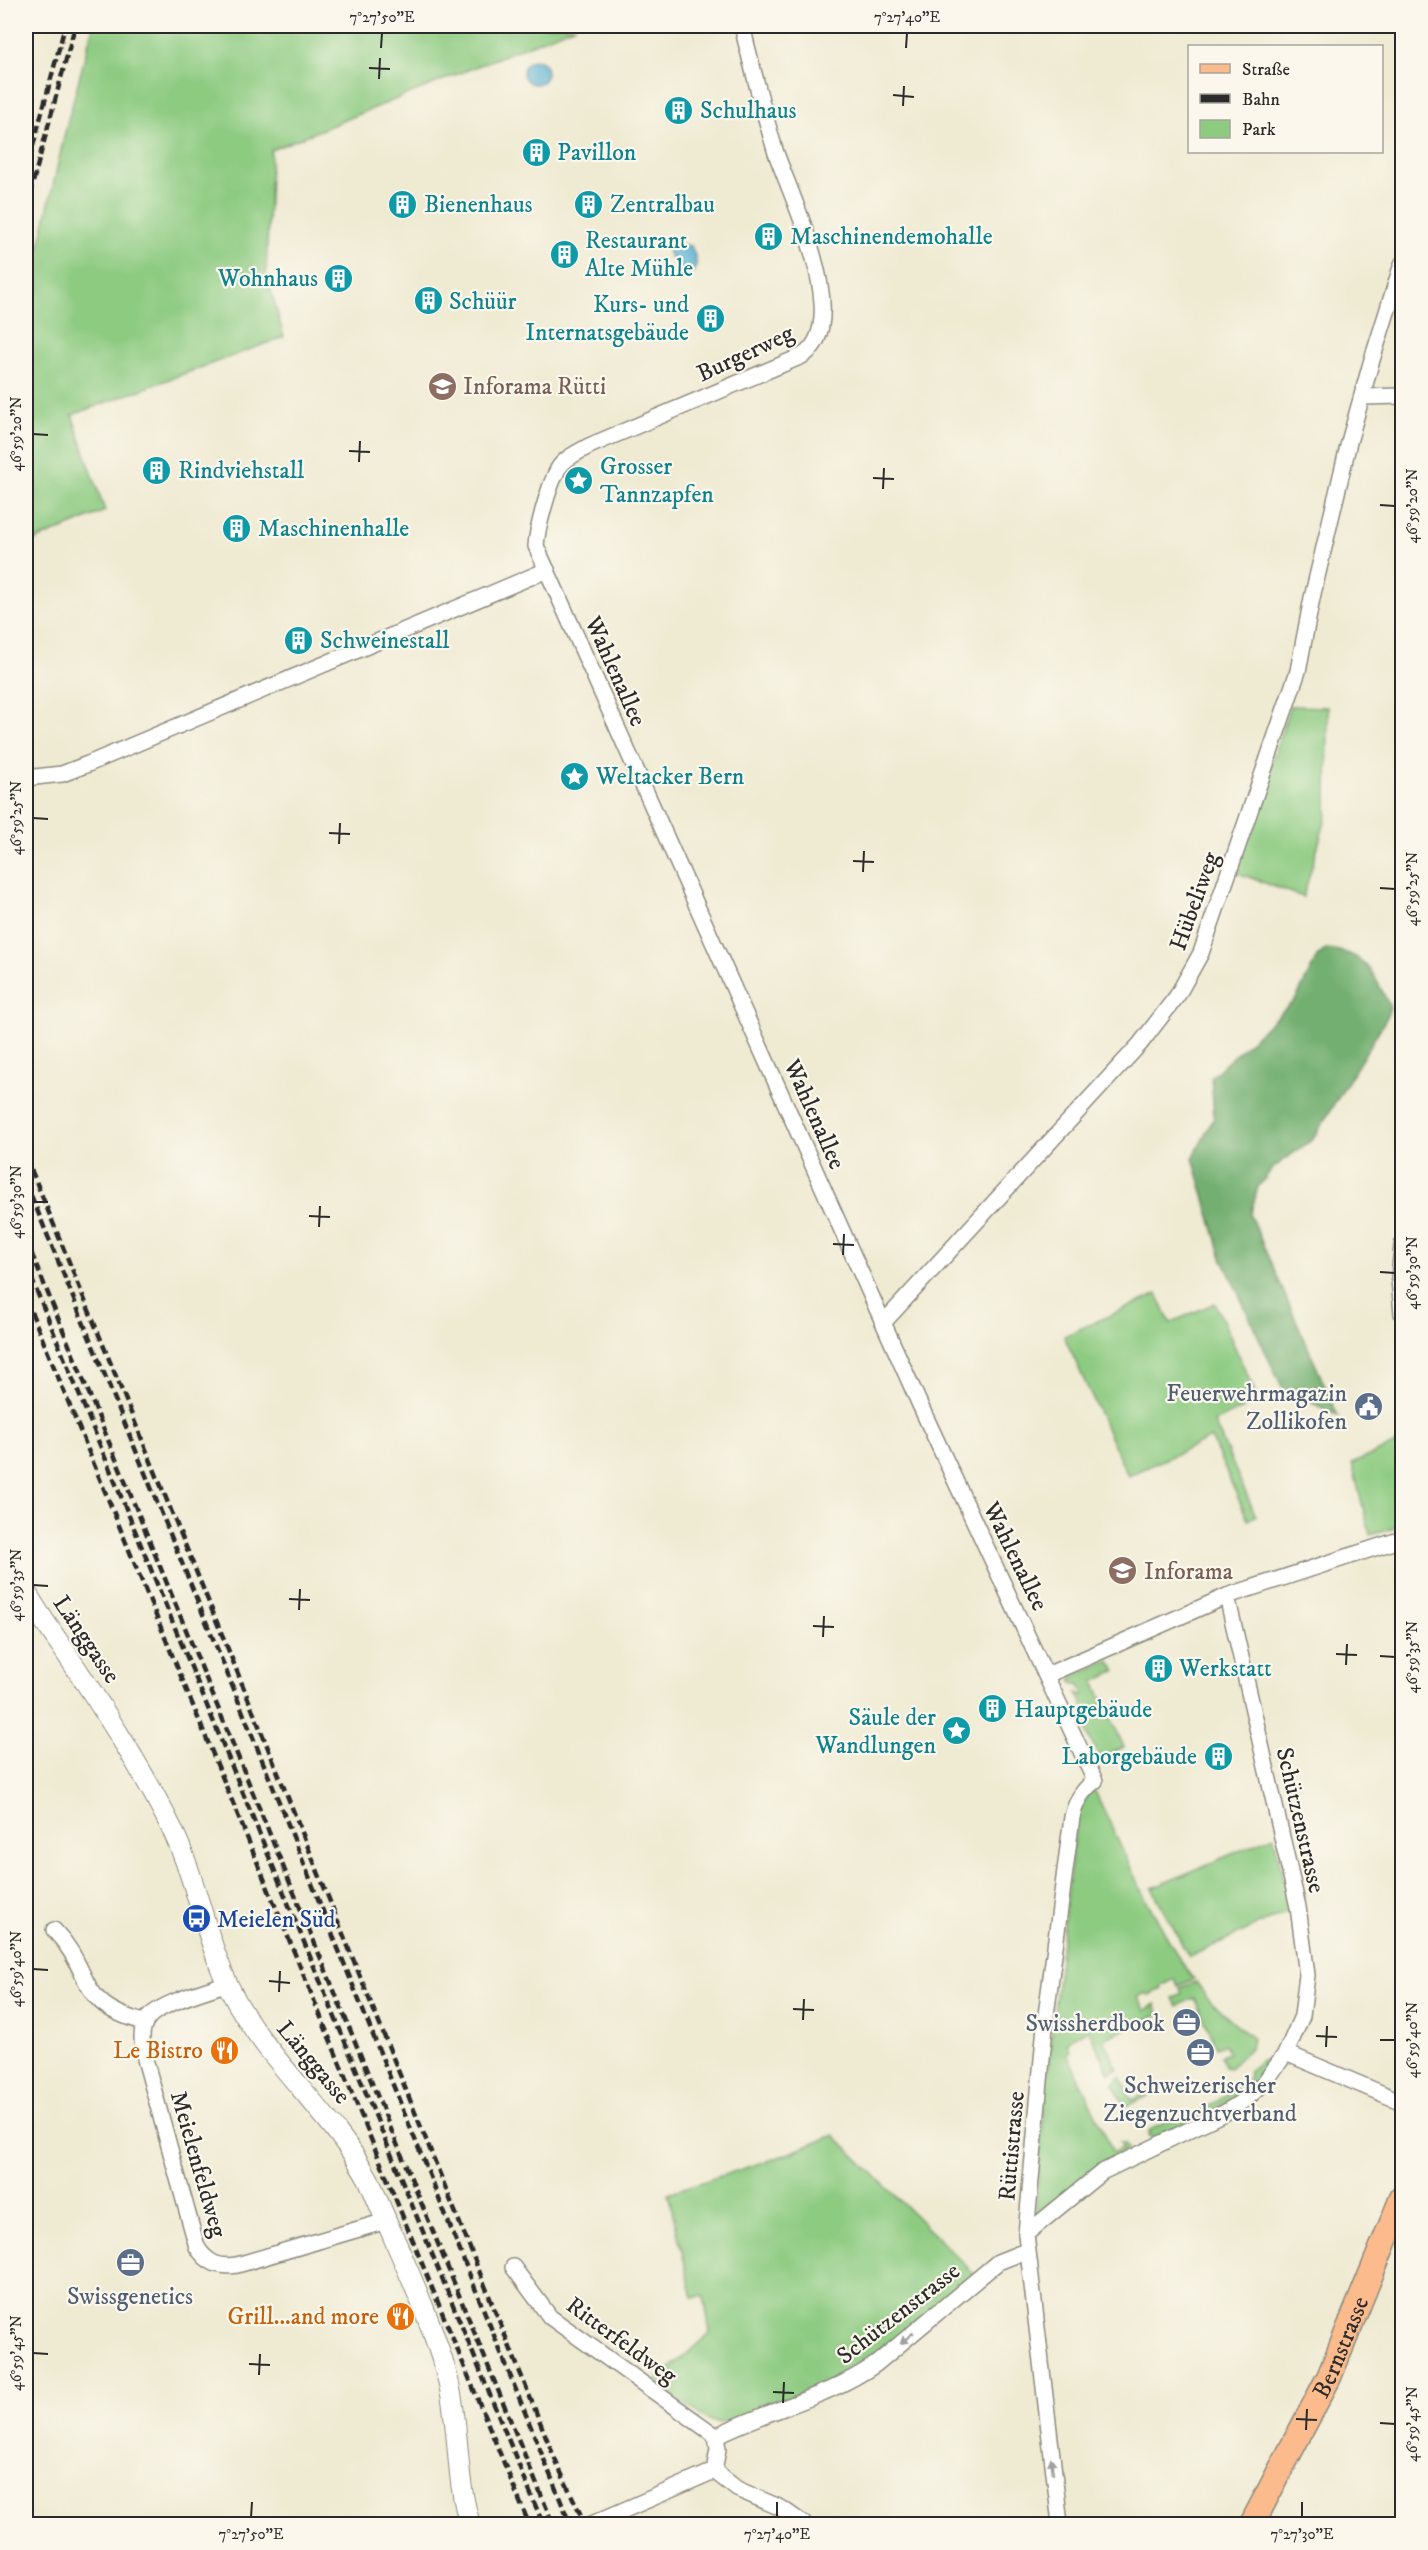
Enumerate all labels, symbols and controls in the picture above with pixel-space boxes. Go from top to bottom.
text: 7°27'50"E [349,8,415,27]
text: 7°27'40"E [874,8,940,27]
legend [1188,45,1383,153]
text: Straße [1242,59,1290,81]
text: Bahn [1242,89,1280,111]
building icon: Schulhaus [663,94,695,126]
place label: Schulhaus [700,96,797,126]
text: Park [1242,119,1276,141]
building icon: Pavillon [520,136,552,168]
place label: Pavillon [557,138,637,168]
building icon: Bienenhaus [387,188,419,220]
building icon: Zentralbau [573,188,605,220]
place label: Bienenhaus [424,190,533,220]
place label: Zentralbau [610,190,715,220]
building icon: Maschinendemohalle [753,220,785,252]
place label: Maschinendemohalle [790,222,993,252]
place label: Restaurant Alte Mühle [585,226,693,284]
building icon: Restaurant Alte Mühle [548,238,580,270]
building icon: Wohnhaus [323,262,355,294]
place label: Wohnhaus [217,264,318,294]
building icon: Schüür [412,285,444,317]
place label: Schüür [449,287,517,317]
place label: Kurs- und Internatsgebäude [525,290,689,348]
building icon: Kurs- und Internatsgebäude [694,302,726,334]
street label: Burgerweg [692,318,799,389]
school or university icon: Inforama Rütti [426,370,458,402]
place label: Inforama Rütti [463,372,606,402]
text: 46°59'20"N [7,396,26,472]
place label: Grosser Tannzapfen [600,452,714,510]
building icon: Rindviehstall [141,454,173,486]
place label: Rindviehstall [178,456,305,486]
place icon: Grosser Tannzapfen [563,464,595,496]
text: 46°59'20"N [1403,468,1422,544]
building icon: Maschinenhalle [221,512,253,544]
place label: Maschinenhalle [258,514,409,544]
street label: Wahlenallee [577,611,653,731]
building icon: Schweinestall [283,624,315,656]
place label: Schweinestall [320,626,450,656]
place icon: Weltacker Bern [559,760,591,792]
place label: Weltacker Bern [595,762,745,792]
text: 46°59'25"N [7,781,26,855]
street label: Hübeliweg [1163,848,1227,955]
text: 46°59'25"N [1403,852,1422,926]
street label: Wahlenallee [776,1054,852,1174]
text: 46°59'30"N [7,1165,26,1239]
text: 46°59'30"N [1403,1236,1422,1310]
place label: Feuerwehrmagazin Zollikofen [1166,1379,1347,1437]
public building icon: Feuerwehrmagazin Zollikofen [1352,1391,1384,1423]
street label: Wahlenallee [975,1496,1054,1616]
text: 46°59'35"N [7,1549,26,1621]
school or university icon: Inforama [1107,1555,1139,1587]
place label: Inforama [1144,1557,1234,1587]
street label: Länggasse [46,1590,126,1689]
text: 46°59'35"N [1403,1621,1422,1693]
building icon: Werkstatt [1142,1652,1174,1684]
place label: Werkstatt [1178,1654,1272,1684]
building icon: Hauptgebäude [977,1693,1009,1725]
place label: Hauptgebäude [1014,1695,1152,1725]
place label: Säule der Wandlungen [814,1703,936,1761]
place icon: Säule der Wandlungen [941,1715,973,1747]
building icon: Laborgebäude [1202,1740,1234,1772]
place label: Laborgebäude [1061,1742,1197,1772]
street label: Schützenstrasse [1269,1745,1331,1896]
bus stop icon: Meielen Süd [180,1903,212,1935]
place label: Meielen Süd [217,1905,336,1935]
text: 46°59'40"N [7,1931,26,2007]
text: 46°59'40"N [1403,2002,1422,2078]
office icon: Swissherdbook [1170,2007,1202,2039]
place label: Swissherdbook [1025,2009,1165,2039]
street label: Länggasse [270,2015,357,2110]
restaurant icon: Le Bistro [208,2034,240,2066]
place label: Le Bistro [113,2036,203,2066]
office icon: Schweizerischer Ziegenzuchtverband [1184,2036,1216,2068]
place label: Schweizerischer Ziegenzuchtverband [1103,2071,1297,2129]
street label: Meielenfeldweg [163,2088,233,2241]
street label: Rüttistrasse [992,2090,1032,2202]
office icon: Swissgenetics [114,2247,146,2279]
street label: Schützenstrasse [831,2256,966,2371]
place label: Swissgenetics [67,2282,193,2312]
street label: Ritterfeldweg [560,2291,683,2391]
street label: Bernstrasse [1307,2292,1376,2404]
restaurant icon: Grill...and more [384,2300,416,2332]
place label: Grill...and more [227,2302,379,2332]
text: 46°59'45"N [7,2315,26,2391]
one-way arrow [899,2332,915,2345]
text: 46°59'45"N [1403,2386,1422,2462]
one-way arrow [1048,2457,1057,2476]
text: 7°27'50"E [218,2525,284,2544]
text: 7°27'40"E [744,2525,810,2544]
text: 7°27'30"E [1270,2525,1334,2544]

